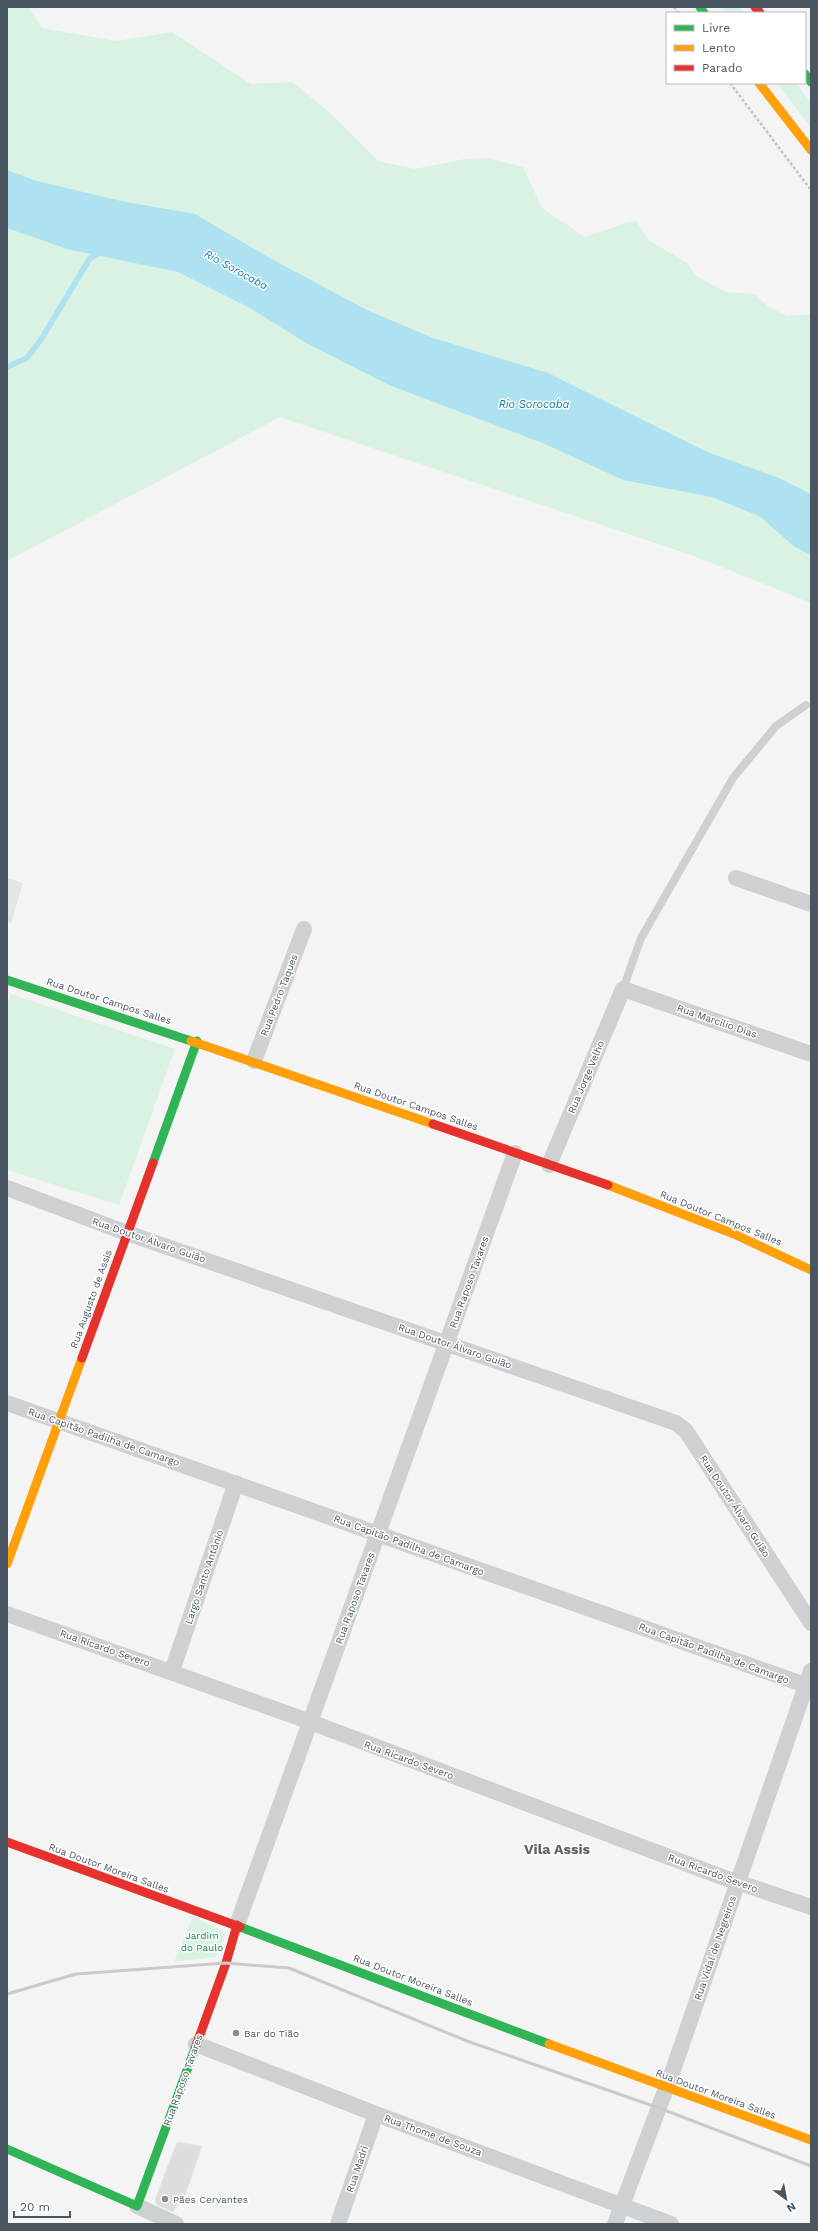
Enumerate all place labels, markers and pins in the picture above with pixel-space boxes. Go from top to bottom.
marker: Bar do Tião [231,2028,241,2038]
place label: Bar do Tião [244,2028,299,2039]
marker: Pães Cervantes [160,2194,170,2204]
place label: Pães Cervantes [173,2194,248,2205]

